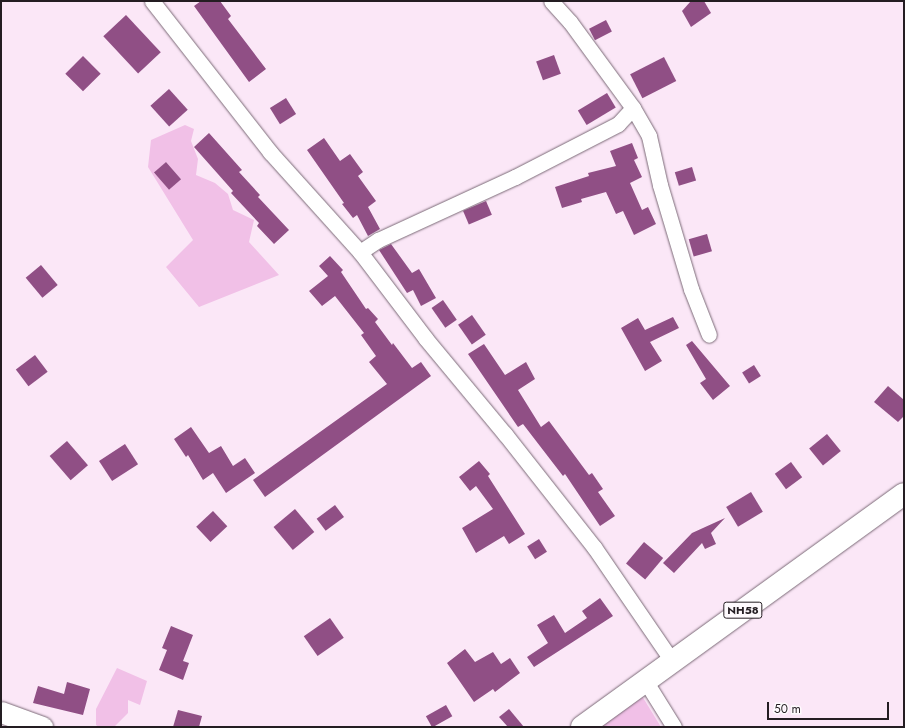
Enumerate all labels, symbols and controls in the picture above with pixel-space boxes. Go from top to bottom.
road number: NH58 [723,601,763,619]
scale bar [769,694,891,720]
text: 50 m [774,700,801,718]

